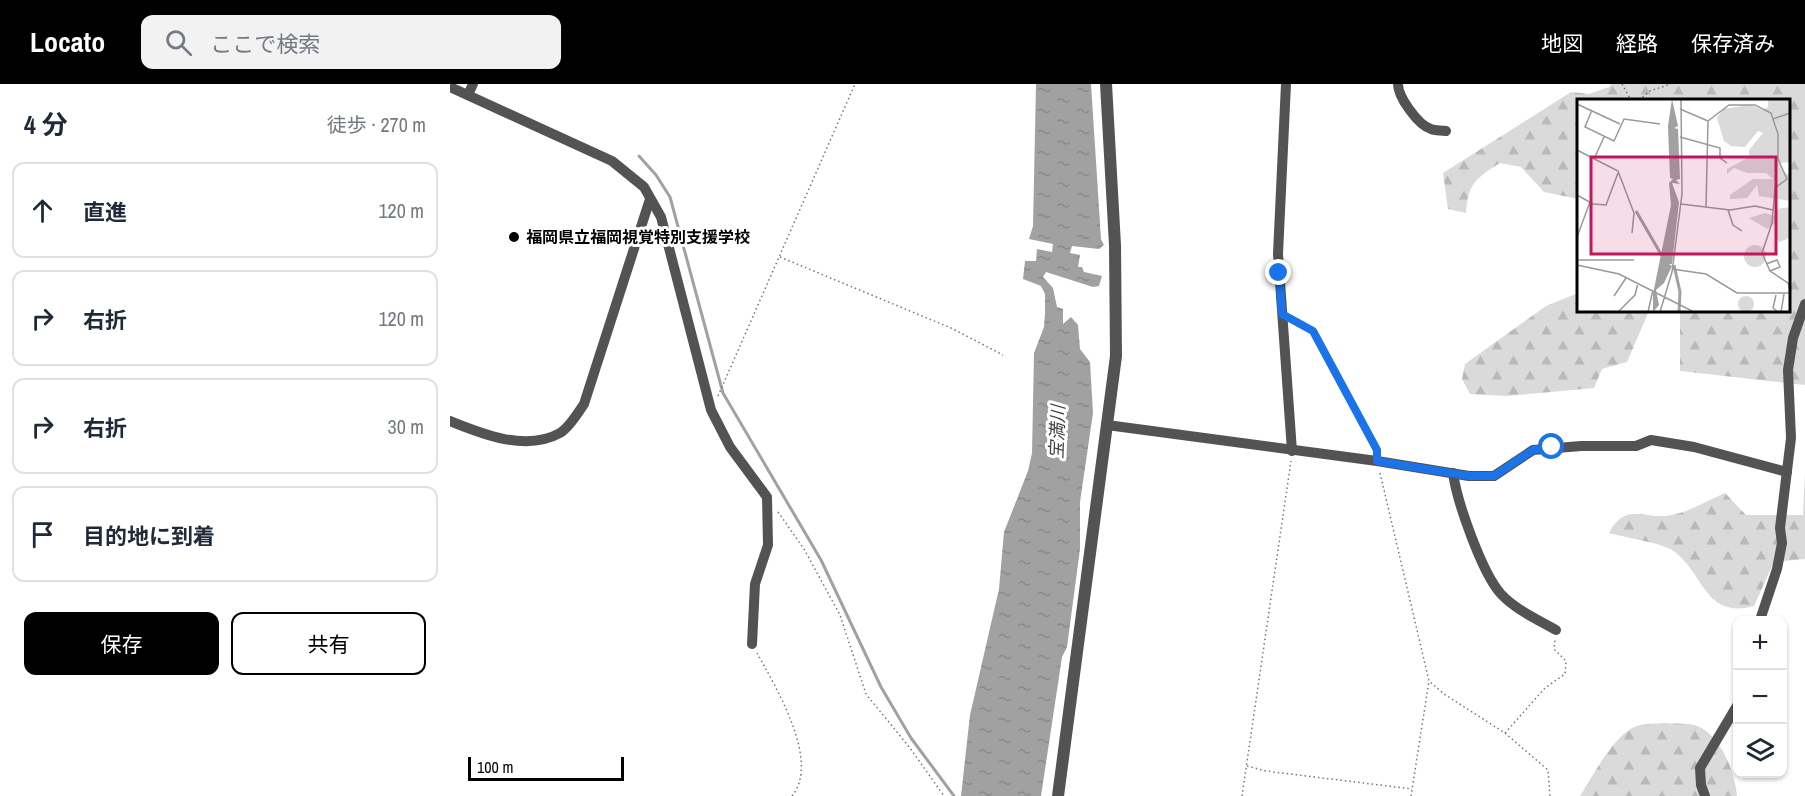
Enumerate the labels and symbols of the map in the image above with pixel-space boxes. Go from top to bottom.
inset map [1577,99,1790,312]
place label: 福岡県立福岡視覚特別支援学校 [526,226,750,248]
marker: 福岡県立福岡視覚特別支援学校 [507,230,521,244]
route end [1265,259,1291,285]
water label: 宝満川 [1044,403,1071,459]
route start [1538,433,1564,459]
scale bar [468,754,624,782]

